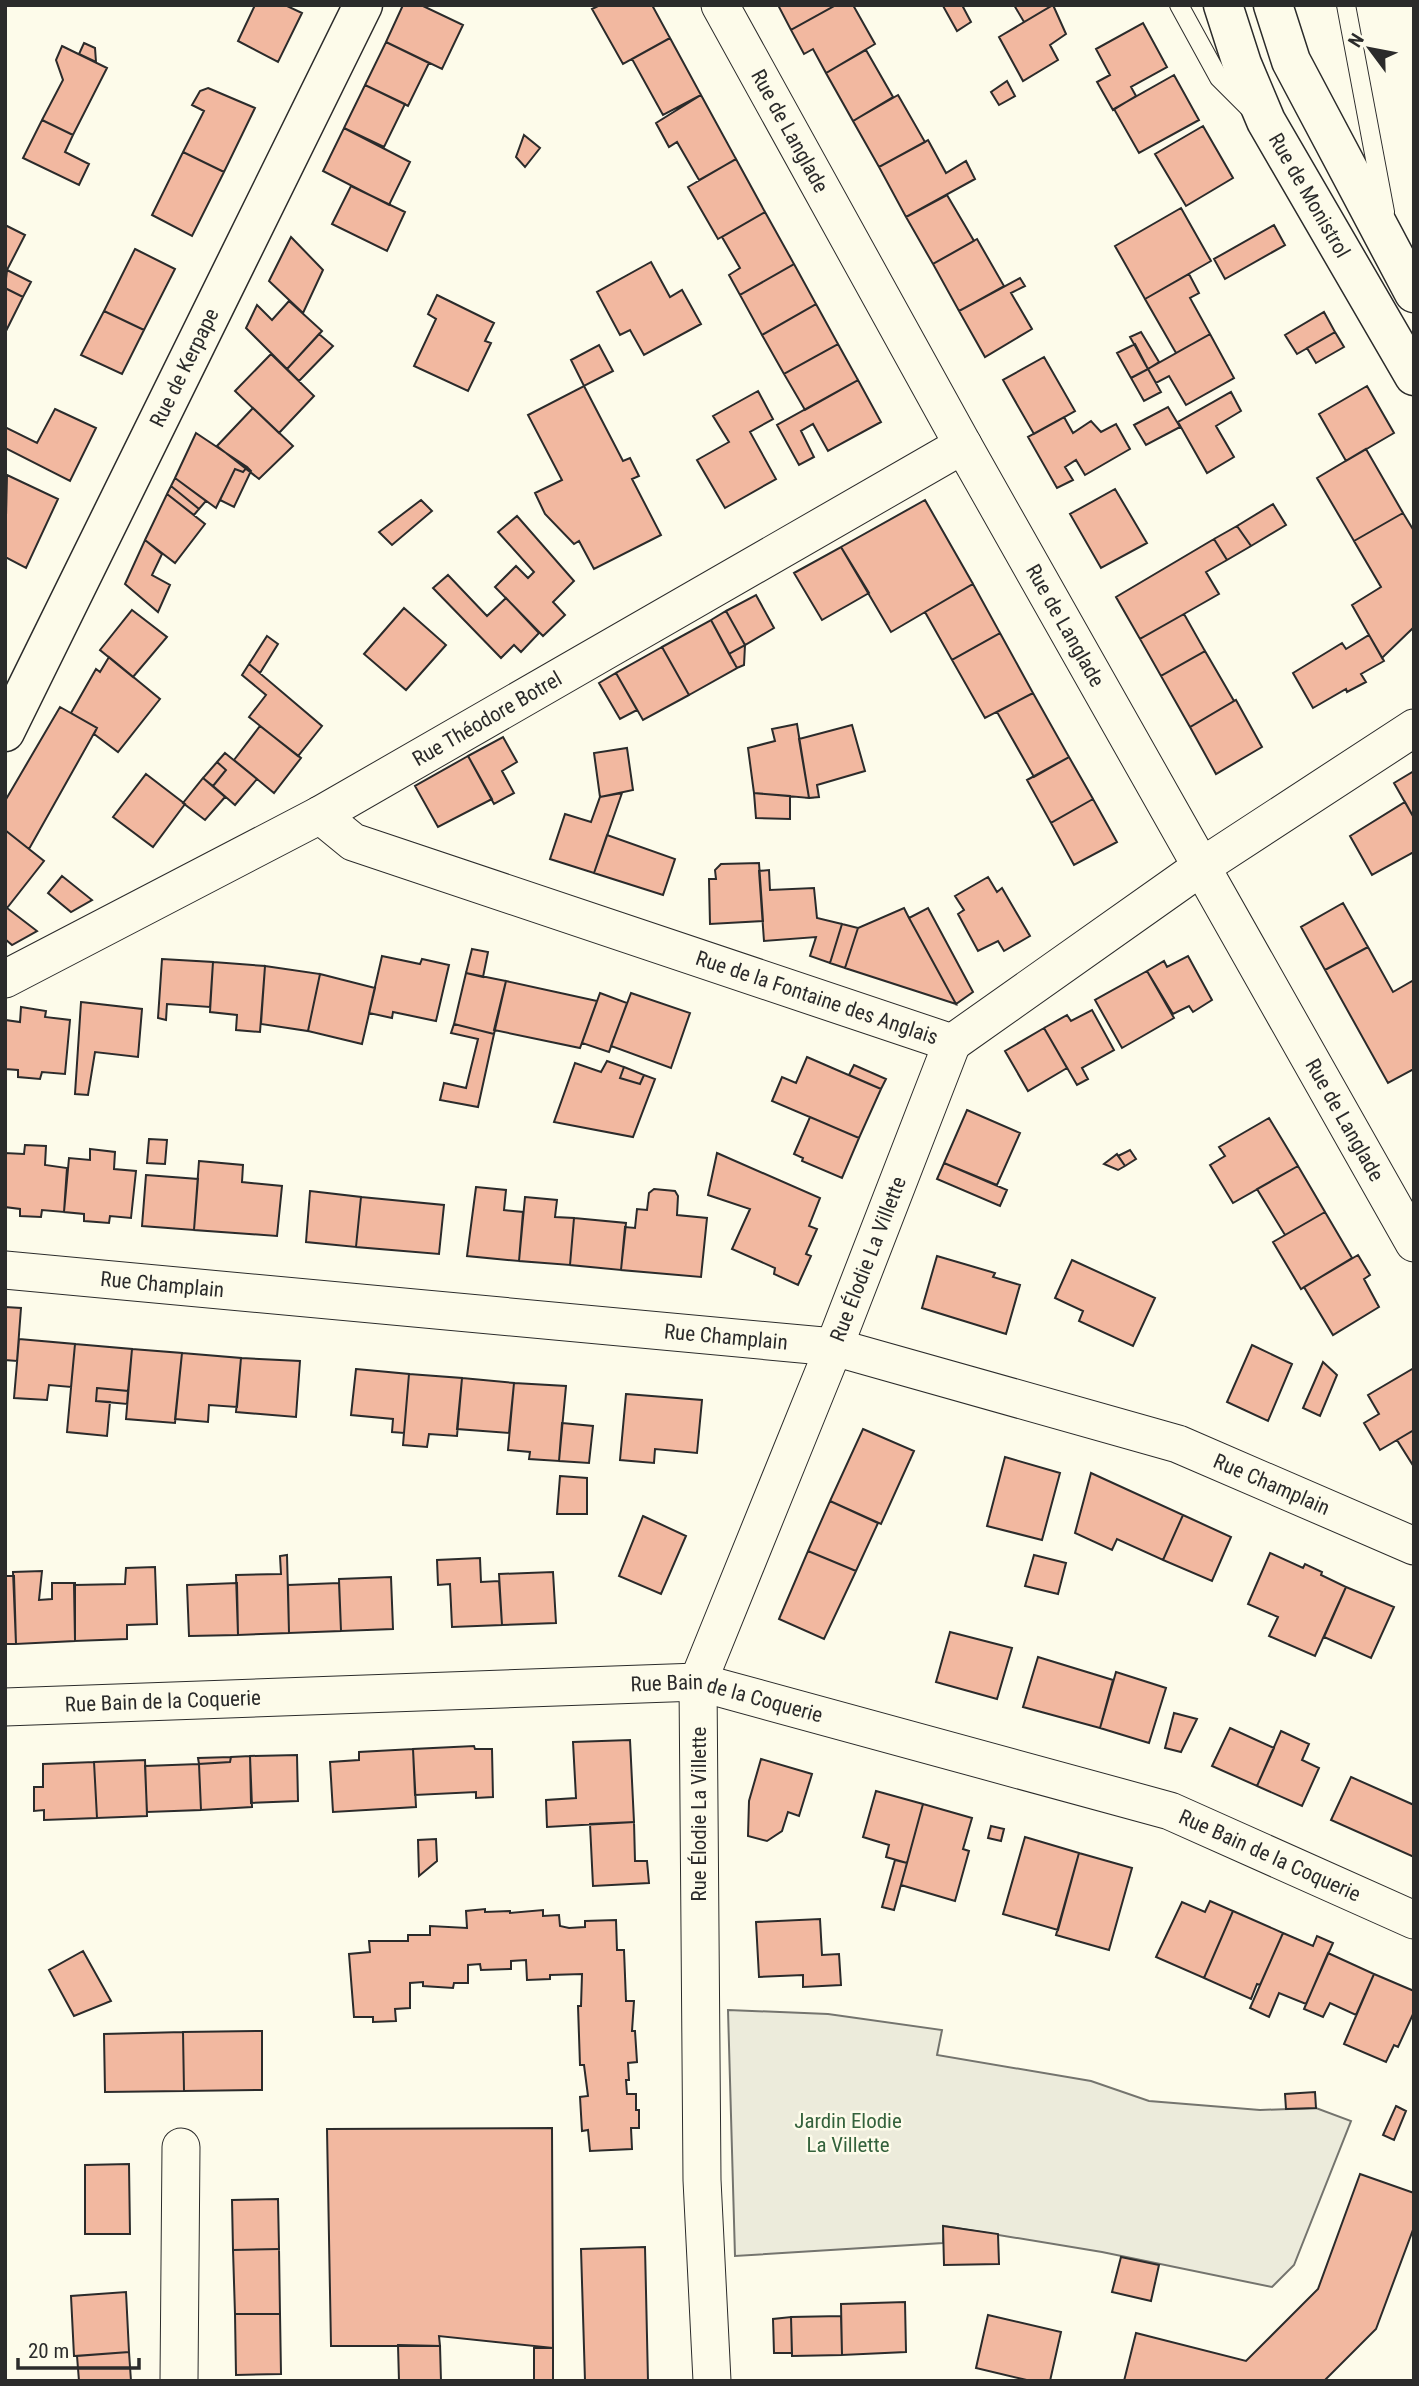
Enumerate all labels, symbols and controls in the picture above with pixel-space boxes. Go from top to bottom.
north arrow [1335,14,1405,84]
text: N [1343,29,1369,51]
street label: Rue de Langlade [746,65,833,197]
street label: Rue de Monistrol [1264,129,1355,262]
street label: Rue de Kerpape [145,304,224,431]
street label: Rue de Langlade [1021,560,1109,691]
street label: Rue Théodore Botrel [408,667,566,771]
street label: Rue de la Fontaine des Anglais [693,946,941,1049]
street label: Rue de Langlade [1300,1055,1389,1186]
street label: Rue Élodie La Villette [825,1173,911,1345]
street label: Rue Champlain [99,1267,225,1302]
street label: Rue Champlain [663,1319,789,1355]
street label: Rue Champlain [1210,1449,1333,1520]
street label: Rue Bain de la Coquerie [630,1670,825,1728]
street label: Rue Bain de la Coquerie [64,1686,262,1717]
street label: Rue Élodie La Villette [687,1726,711,1901]
street label: Rue Bain de la Coquerie [1175,1805,1364,1907]
park label: Jardin Elodie La Villette [794,2109,902,2157]
scale bar [18,2326,138,2370]
text: 20 m [28,2339,69,2363]

